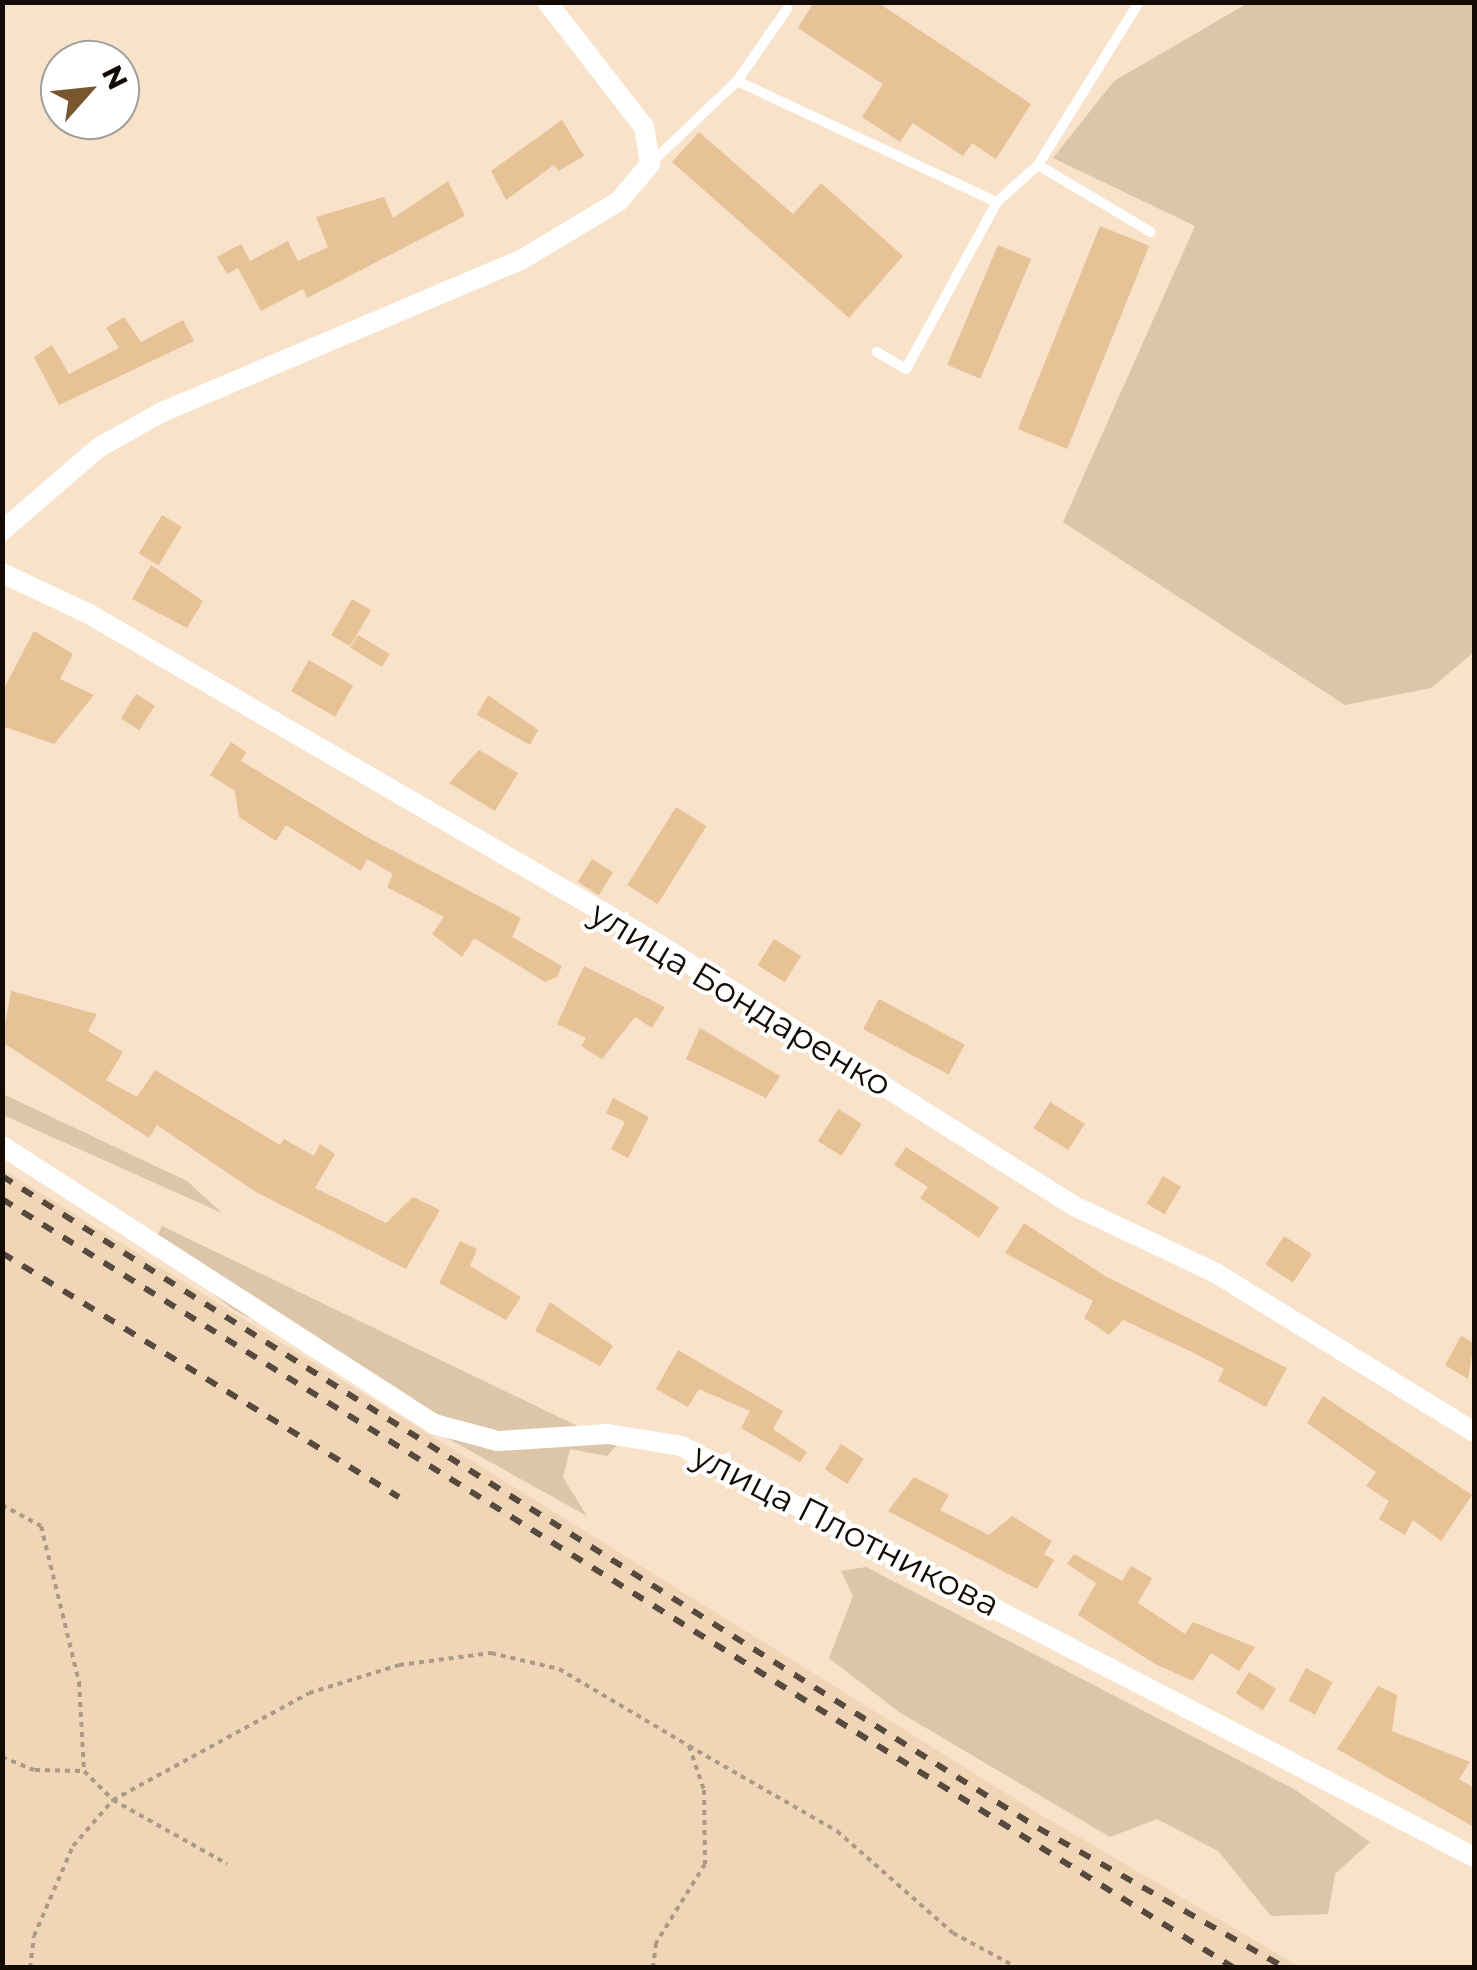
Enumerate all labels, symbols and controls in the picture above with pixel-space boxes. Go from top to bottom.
north arrow [40,40,140,140]
text: N [95,59,135,95]
street label: улица Бондаренко [583,892,899,1106]
street label: улица Плотникова [685,1434,1007,1626]

